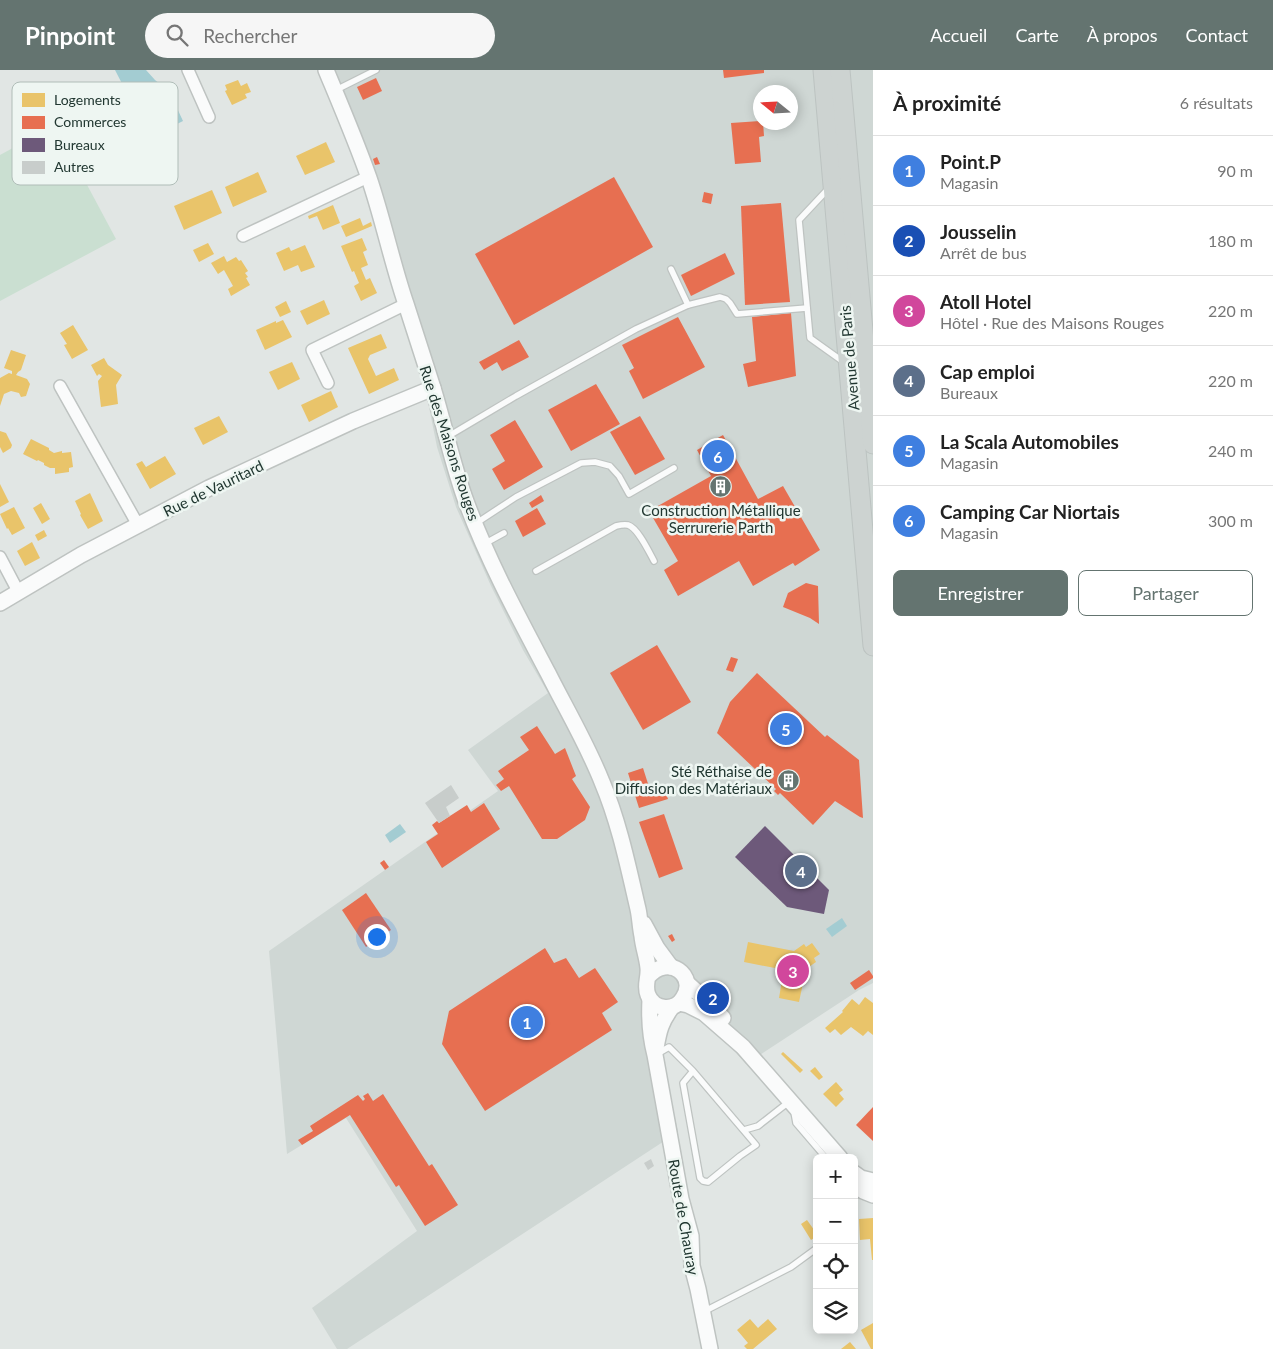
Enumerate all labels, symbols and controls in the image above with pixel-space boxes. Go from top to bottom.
search box [145,13,495,58]
text: Pinpoint [25,21,115,50]
icon: search [163,21,191,49]
text: Rechercher [203,24,297,47]
text: Accueil [930,24,987,46]
text: Carte [1015,24,1059,46]
text: À propos [1087,24,1158,46]
text: Contact [1186,24,1248,46]
legend [12,82,178,185]
north arrow [753,85,798,130]
text: À proximité [893,90,1001,115]
text: Logements [54,91,121,108]
text: 6 résultats [1180,93,1253,112]
text: Commerces [54,113,126,130]
text: Bureaux [54,136,105,153]
text: Point.P [940,150,1001,173]
text: Autres [54,158,94,175]
text: 1 [904,161,914,180]
text: 90 m [1217,161,1253,180]
text: Magasin [940,173,999,192]
text: Jousselin [940,220,1017,243]
text: 2 [904,231,914,250]
text: 180 m [1208,231,1253,250]
text: Arrêt de bus [940,243,1027,262]
text: Atoll Hotel [940,290,1032,313]
text: 3 [904,301,914,320]
text: 220 m [1208,301,1253,320]
street label: Avenue de Paris [835,305,863,411]
text: Hôtel · Rue des Maisons Rouges [940,313,1164,332]
text: Cap emploi [940,360,1035,383]
street label: Rue des Maisons Rouges [416,363,484,523]
text: 4 [904,371,914,390]
text: 220 m [1208,371,1253,390]
text: Bureaux [940,383,998,402]
text: La Scala Automobiles [940,430,1119,453]
pin: 6 [702,437,734,475]
text: 5 [904,441,914,460]
text: 240 m [1208,441,1253,460]
text: Magasin [940,453,999,472]
street label: Rue de Vauritard [160,456,266,520]
building icon: Construction Métallique Serrurerie Parth [709,475,733,499]
text: Camping Car Niortais [940,500,1120,523]
place label: Construction Métallique Serrurerie Parth [641,501,801,536]
text: 6 [904,511,914,530]
text: 300 m [1208,511,1253,530]
text: Magasin [940,523,999,542]
button: Enregistrer [893,570,1068,616]
button: Partager [1078,570,1253,616]
pin: 5 [770,710,802,748]
place label: Sté Réthaise de Diffusion des Matériaux [615,762,773,797]
building icon: Sté Réthaise de Diffusion des Matériaux [776,768,800,792]
pin: 4 [785,852,817,890]
your location [364,924,390,950]
pin: 3 [777,952,809,990]
pin: 2 [697,979,729,1017]
pin: 1 [511,1003,543,1041]
map controls [813,1154,858,1334]
button: + [813,1154,858,1199]
street label: Route de Chauray [665,1158,703,1277]
button: − [813,1199,858,1244]
button: locate [813,1244,858,1289]
button: layers [813,1289,858,1334]

